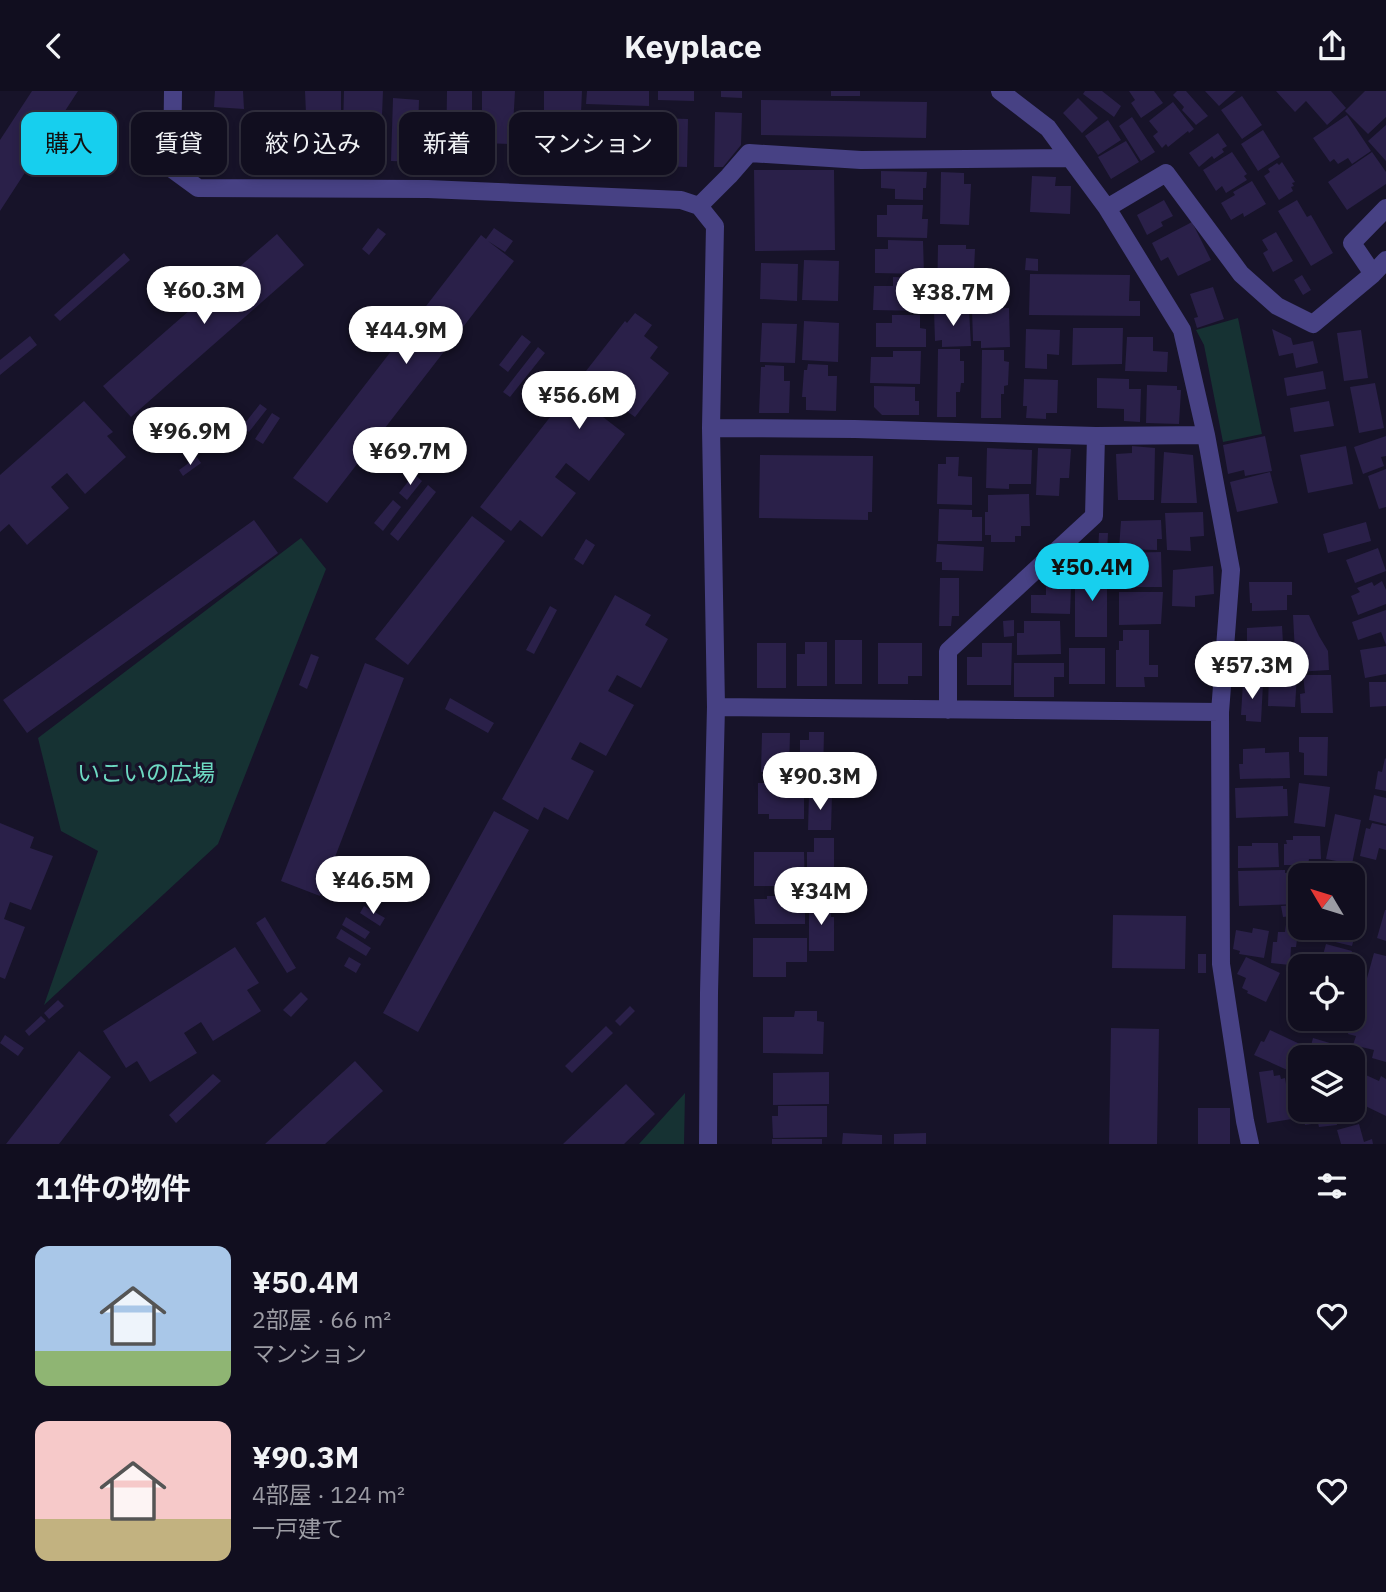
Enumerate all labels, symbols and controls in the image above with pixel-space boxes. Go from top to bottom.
text: Keyplace [624,25,762,67]
icon: back [35,27,73,65]
icon: share [1313,27,1351,65]
chip: 購入 [21,112,117,175]
chip: 賃貸 [131,112,227,175]
chip: 絞り込み [241,112,385,175]
chip: 新着 [399,112,495,175]
chip: マンション [509,112,677,175]
pin: ¥60.3M [147,267,261,326]
pin: ¥38.7M [896,268,1010,328]
text: ¥60.3M [163,274,245,304]
text: ¥38.7M [912,276,994,306]
pin: ¥44.9M [349,307,463,366]
text: ¥44.9M [365,314,447,344]
pin: ¥56.6M [522,371,636,431]
text: ¥56.6M [538,379,620,409]
pin: ¥96.9M [133,407,247,467]
text: ¥96.9M [149,415,231,445]
pin: ¥69.7M [353,427,467,487]
text: ¥69.7M [369,435,451,465]
pin: ¥50.4M [1035,543,1149,603]
text: ¥50.4M [1051,551,1133,581]
pin: ¥57.3M [1195,641,1309,701]
text: ¥57.3M [1211,649,1293,679]
pin: ¥90.3M [763,753,877,812]
park label: いこいの広場 [77,757,215,787]
text: ¥90.3M [779,760,861,790]
pin: ¥46.5M [316,857,430,916]
north arrow [1288,863,1365,940]
map controls [1288,863,1365,1122]
text: ¥46.5M [332,864,414,894]
pin: ¥34M [780,867,862,927]
text: ¥34M [790,875,852,905]
button: locate [1288,954,1365,1031]
button: layers [1288,1045,1365,1122]
icon: filters [1313,1167,1351,1205]
text: 11件の物件 [35,1168,191,1207]
text: ¥50.4M [252,1262,359,1301]
icon: home [91,1274,175,1358]
icon: heart [1313,1297,1351,1335]
text: 2部屋 · 66 m² [252,1304,391,1334]
text: マンション [252,1338,367,1368]
text: ¥90.3M [252,1437,359,1476]
icon: home [91,1449,175,1533]
icon: heart [1313,1472,1351,1510]
text: 4部屋 · 124 m² [252,1479,405,1509]
text: 一戸建て [252,1513,344,1543]

